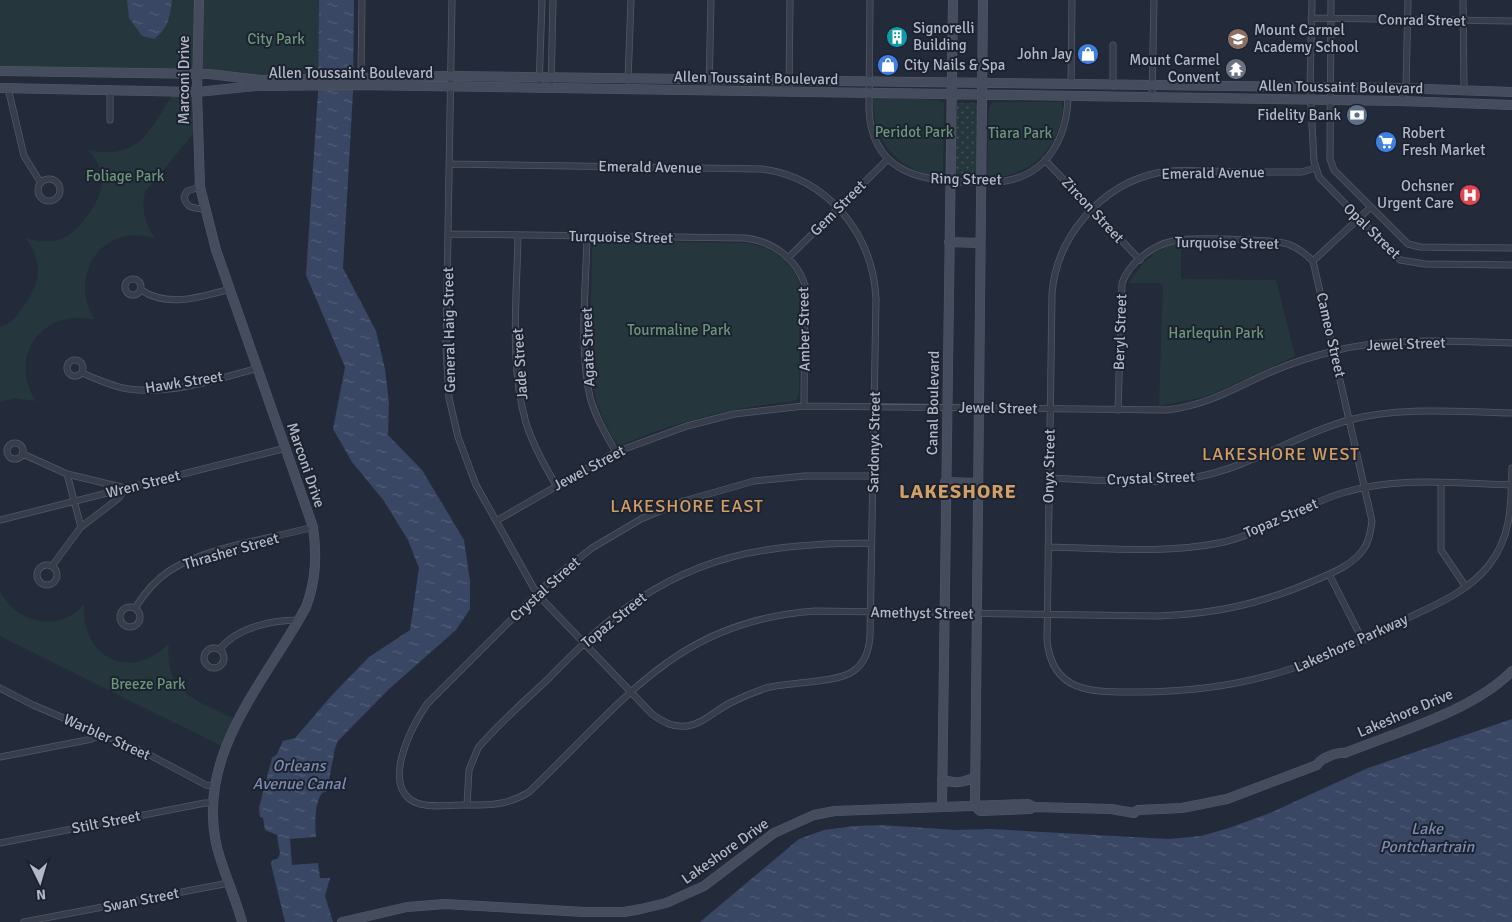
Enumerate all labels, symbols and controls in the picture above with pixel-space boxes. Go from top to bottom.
street label: Conrad Street [1378,10,1466,30]
place label: Signorelli Building [913,19,975,54]
place label: Mount Carmel Academy School [1254,21,1359,56]
building icon: Signorelli Building [885,25,909,49]
school or university icon: Mount Carmel Academy School [1226,27,1250,51]
park label: City Park [247,30,305,48]
street label: Marconi Drive [175,36,193,124]
shop icon: John Jay [1076,42,1100,66]
place label: John Jay [1017,45,1072,63]
place label: Mount Carmel Convent [1129,51,1220,86]
shop icon: City Nails & Spa [876,53,900,77]
place label: City Nails & Spa [904,56,1005,74]
temple icon: Mount Carmel Convent [1224,57,1248,81]
street label: Allen Toussaint Boulevard [269,64,433,82]
street label: Allen Toussaint Boulevard [674,68,838,88]
street label: Allen Toussaint Boulevard [1259,77,1423,97]
bank icon: Fidelity Bank [1345,103,1369,127]
place label: Fidelity Bank [1257,106,1341,124]
park label: Peridot Park [875,123,954,141]
park label: Tiara Park [988,124,1053,142]
place label: Robert Fresh Market [1402,124,1485,159]
supermarket icon: Robert Fresh Market [1374,130,1398,154]
street label: Emerald Avenue [598,157,702,177]
street label: Emerald Avenue [1161,163,1265,183]
park label: Foliage Park [86,167,165,185]
street label: Ring Street [930,169,1002,189]
street label: Zircon Street [1058,173,1128,247]
street label: Gem Street [806,176,870,240]
place label: Ochsner Urgent Care [1377,177,1454,212]
hospital icon: Ochsner Urgent Care [1458,183,1482,207]
street label: Opal Street [1340,199,1404,263]
street label: Turquoise Street [569,227,673,247]
street label: Turquoise Street [1175,233,1279,253]
street label: General Haig Street [439,267,459,393]
street label: Amber Street [794,287,814,371]
street label: Cameo Street [1313,291,1349,379]
street label: Beryl Street [1110,294,1130,370]
street label: Agate Street [578,307,598,387]
park label: Tourmaline Park [627,321,731,339]
park label: Harlequin Park [1168,324,1264,342]
street label: Jade Street [509,328,531,400]
street label: Jewel Street [1366,334,1446,354]
street label: Canal Boulevard [923,351,943,455]
street label: Hawk Street [144,367,224,397]
street label: Sardonyx Street [864,391,884,493]
street label: Jewel Street [958,398,1038,418]
street label: Marconi Drive [283,420,329,510]
street label: Onyx Street [1039,429,1059,503]
street label: Jewel Street [550,442,628,494]
district label: LAKESHORE WEST [1202,443,1360,465]
street label: Wren Street [104,466,182,502]
street label: Crystal Street [1107,467,1195,489]
district label: LAKESHORE [899,479,1017,504]
street label: Topaz Street [1241,494,1321,542]
district label: LAKESHORE EAST [610,495,764,517]
street label: Thrasher Street [181,529,281,573]
street label: Crystal Street [506,553,584,625]
street label: Topaz Street [578,588,650,652]
street label: Amethyst Street [870,603,974,623]
street label: Lakeshore Parkway [1291,610,1411,676]
park label: Breeze Park [110,675,186,693]
street label: Lakeshore Drive [1354,685,1456,741]
street label: Warbler Street [61,710,153,764]
water label: Orleans Avenue Canal [253,756,347,794]
street label: Stilt Street [70,807,142,837]
street label: Lakeshore Drive [678,814,772,888]
water label: Lake Pontchartrain [1380,819,1475,857]
north arrow [15,857,65,907]
street label: Swan Street [102,884,180,916]
text: N [35,886,47,903]

